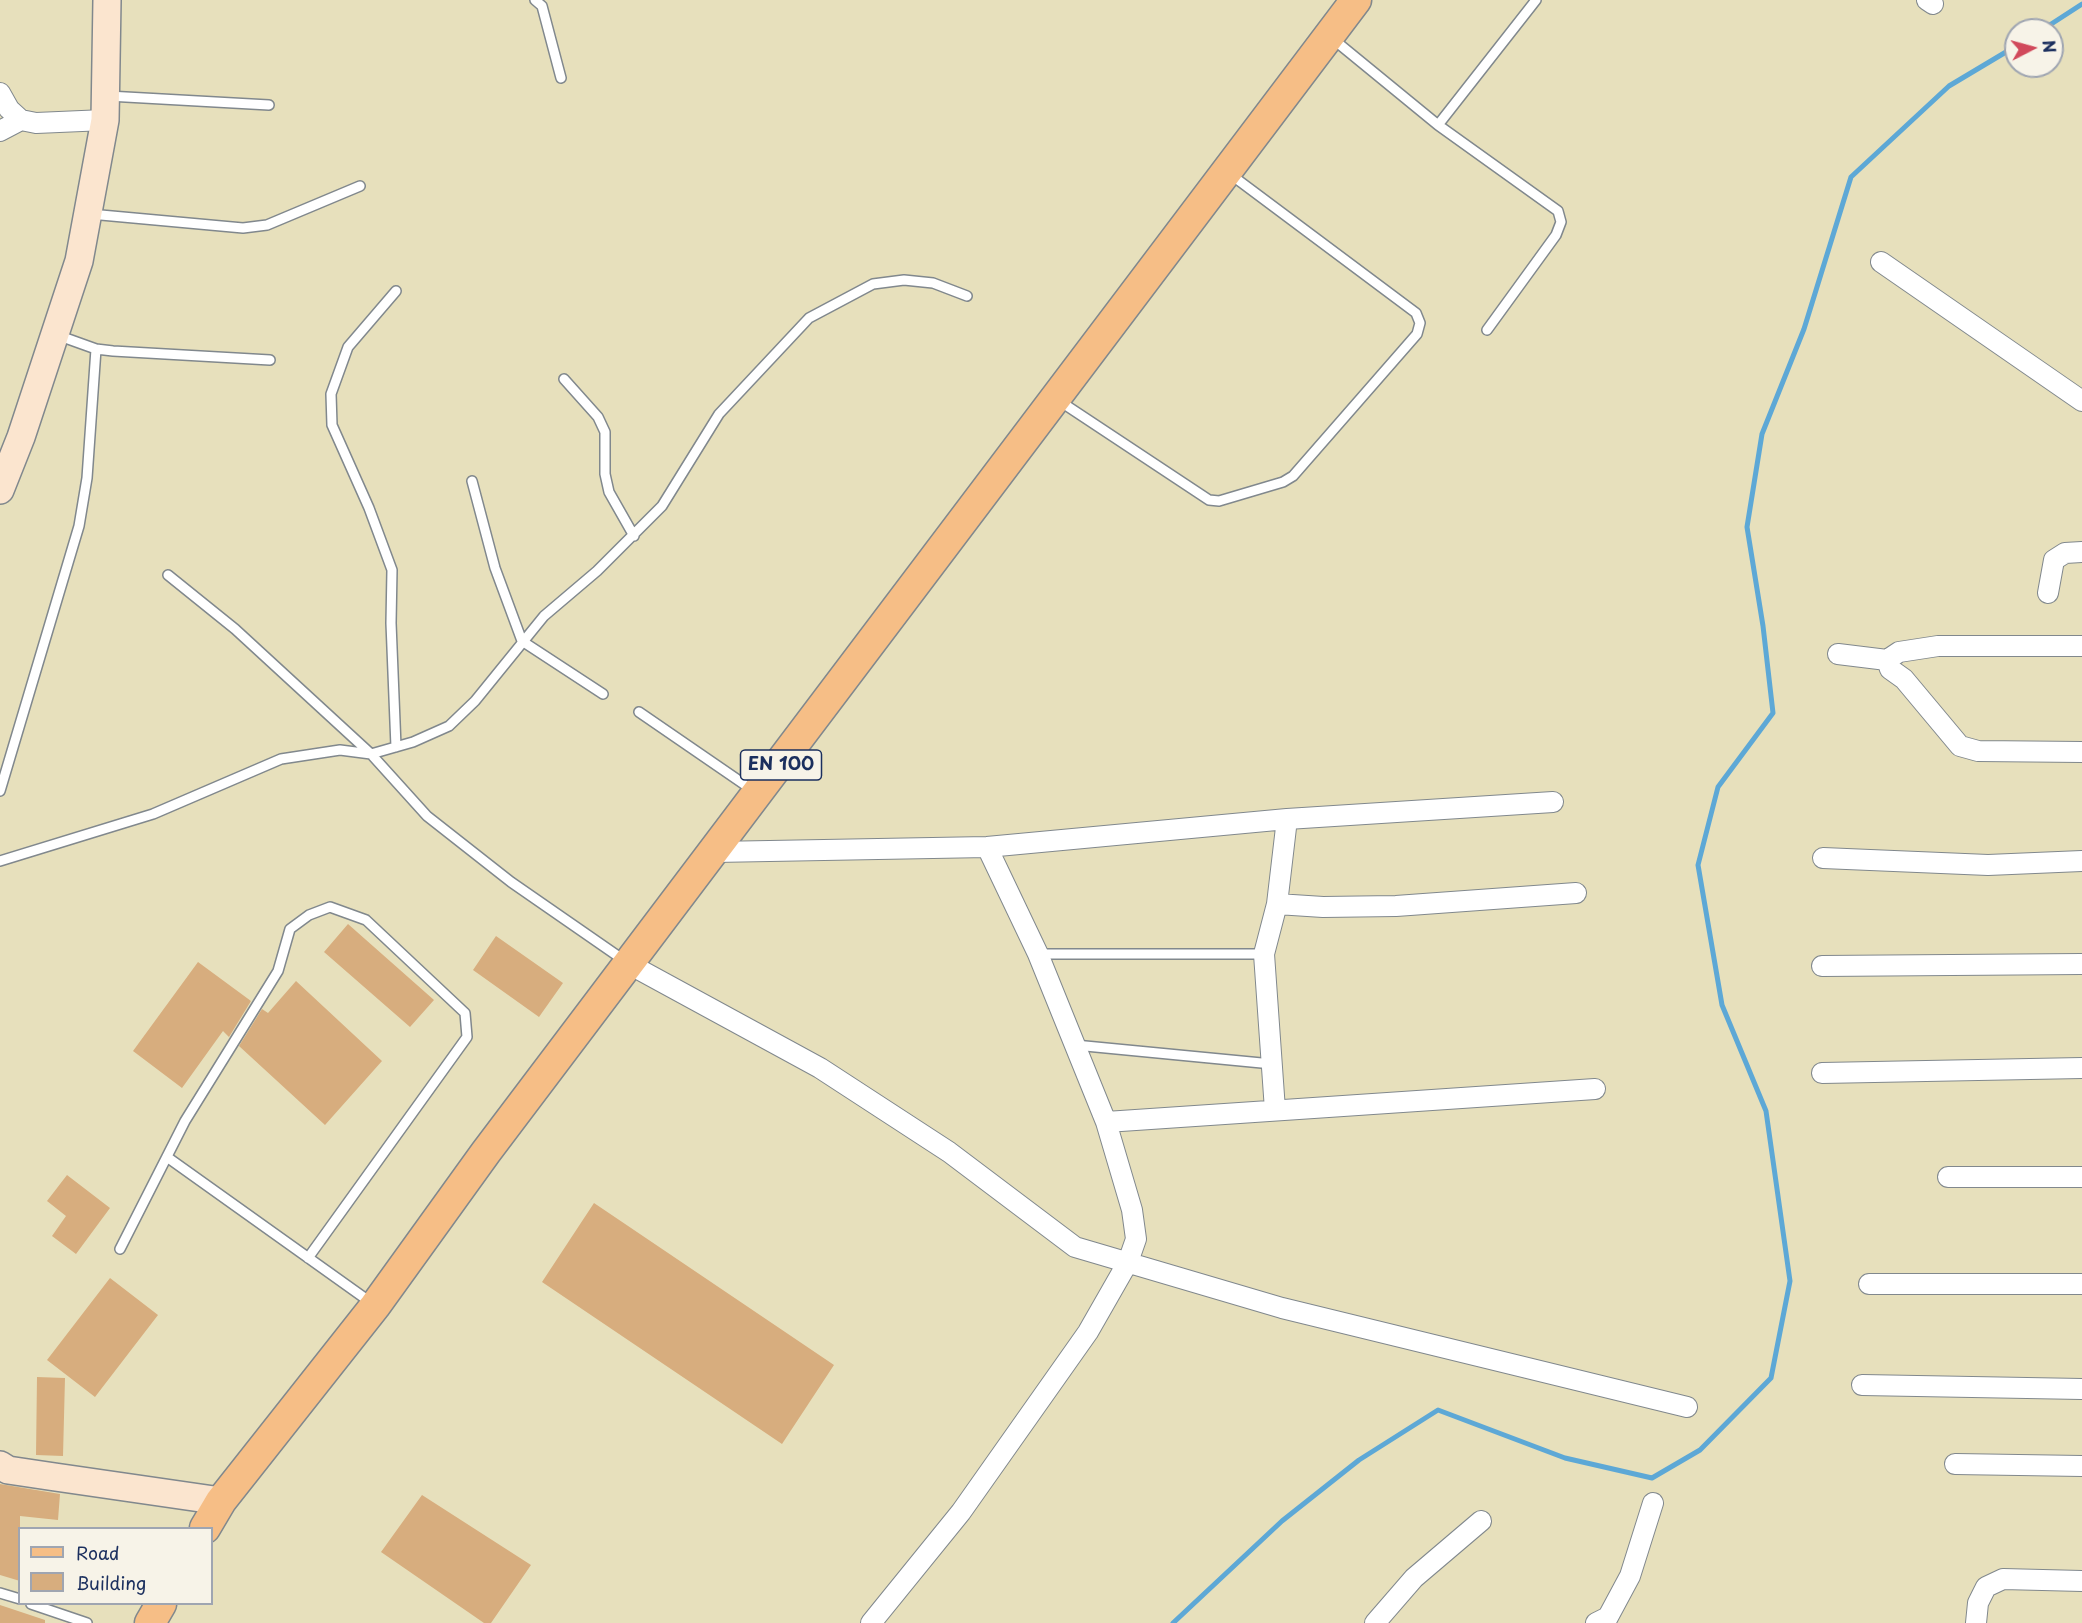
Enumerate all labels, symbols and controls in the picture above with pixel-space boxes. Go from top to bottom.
north arrow [2004,18,2064,78]
text: N [2037,39,2063,54]
road number: EN 100 [740,750,822,780]
legend [18,1527,213,1605]
text: Road [76,1539,120,1566]
text: Building [76,1569,146,1596]

